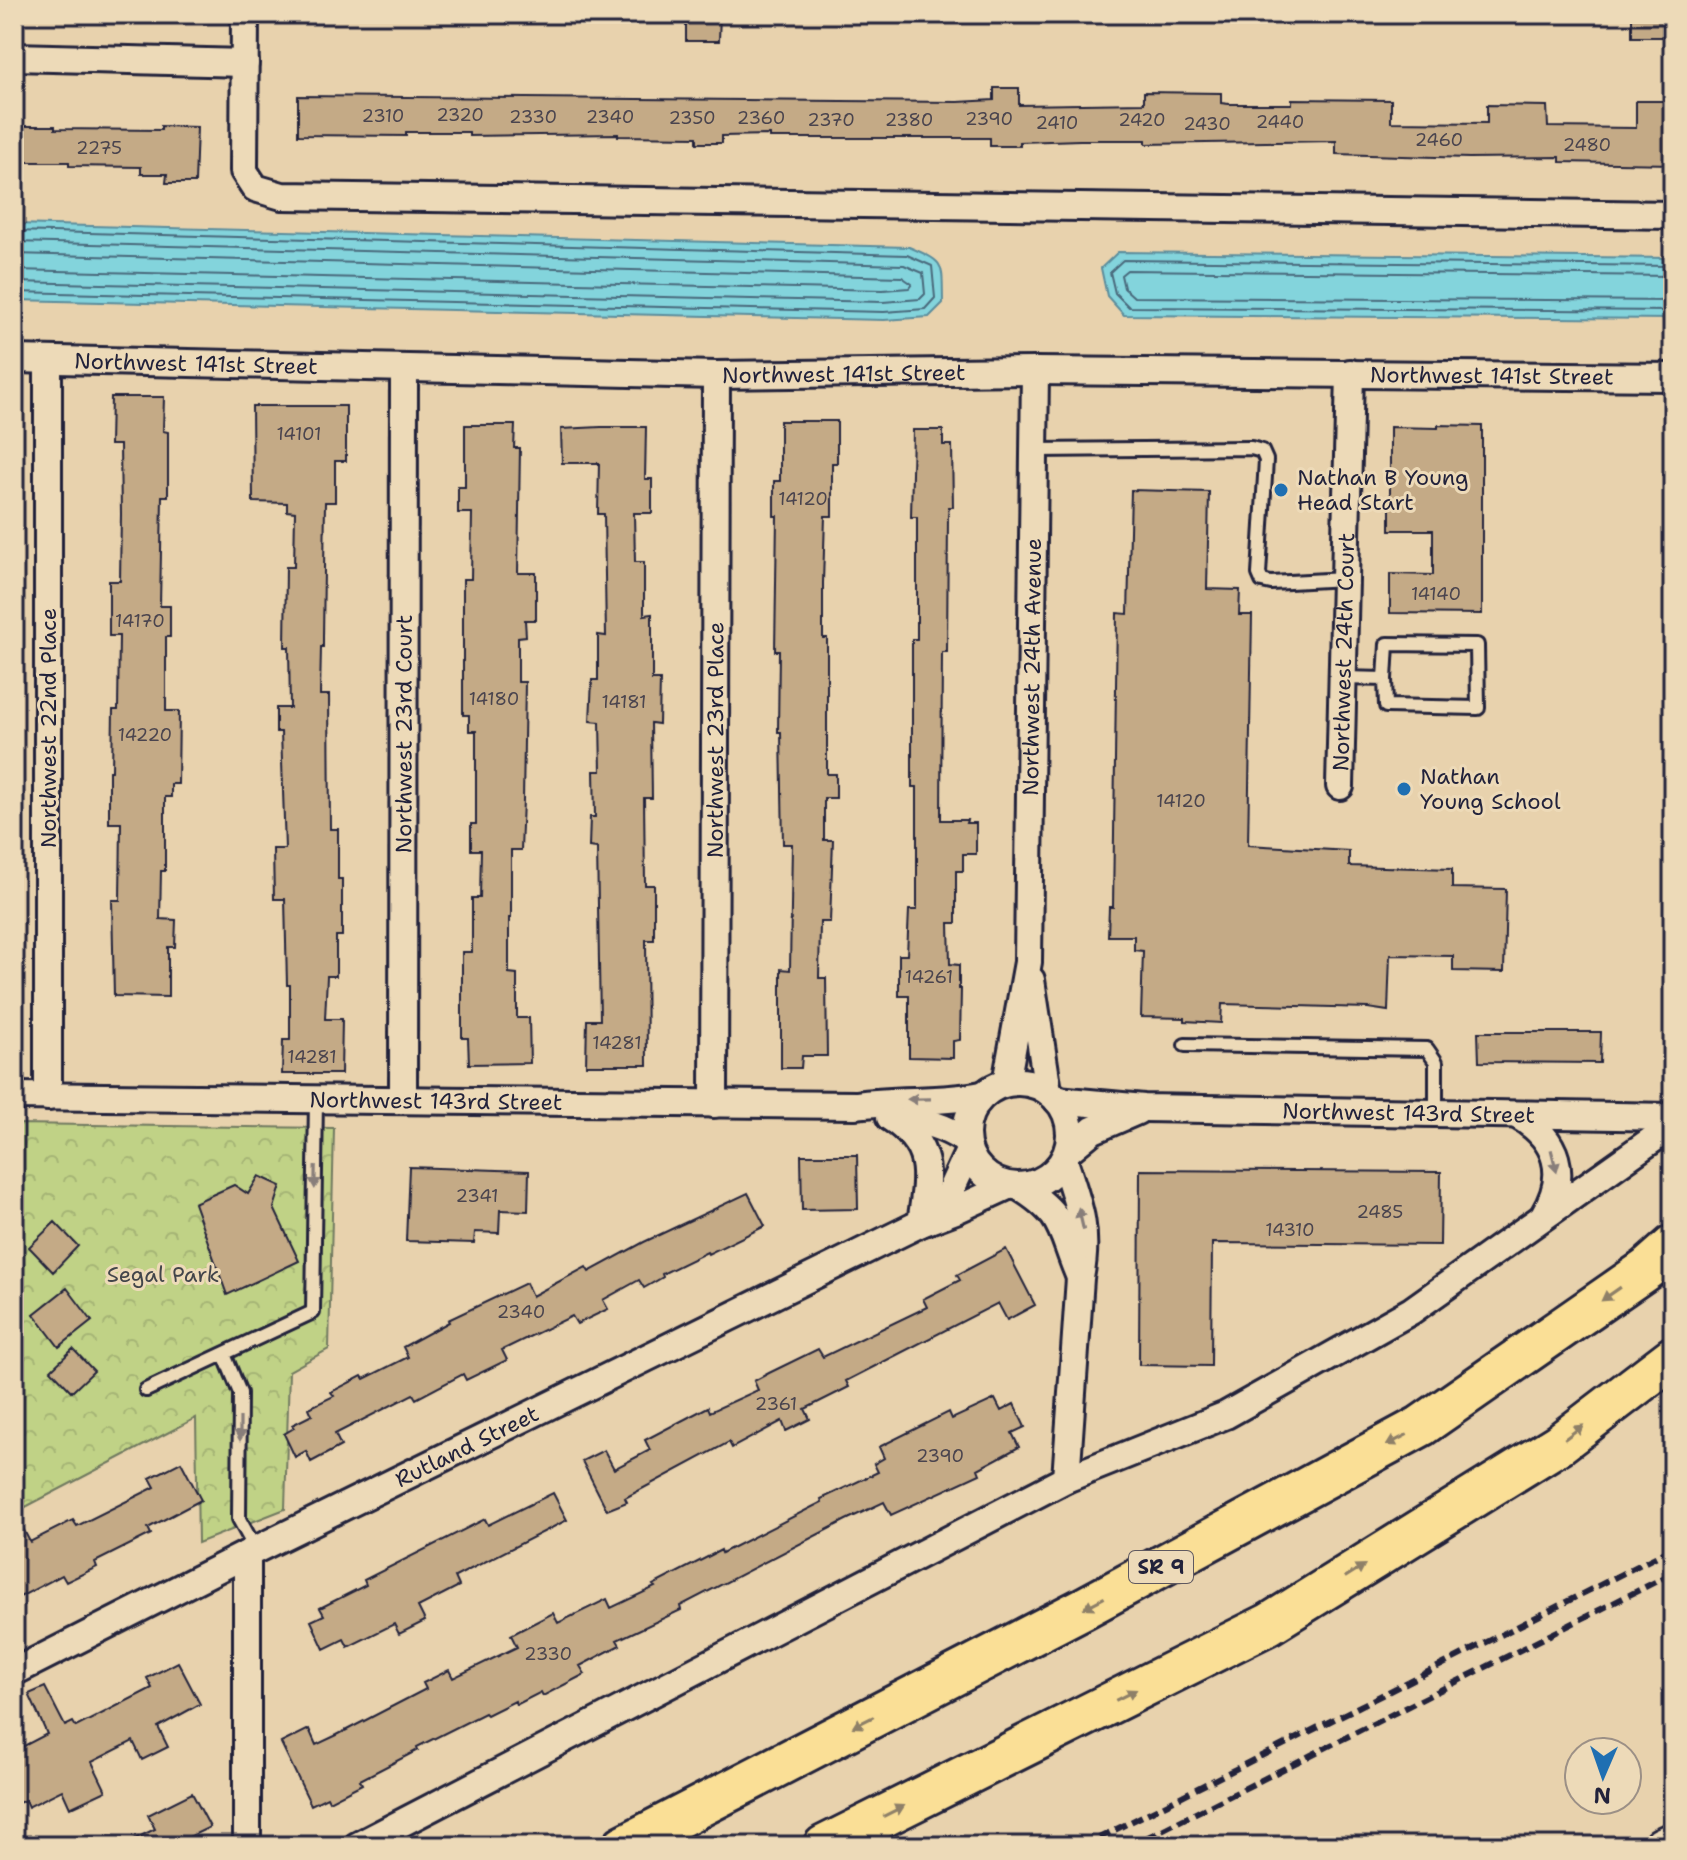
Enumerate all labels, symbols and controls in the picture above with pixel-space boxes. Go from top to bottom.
house number: 2320 [436,103,484,127]
house number: 2310 [362,104,404,128]
house number: 2330 [509,105,557,129]
house number: 2340 [586,105,634,129]
house number: 2350 [668,106,716,130]
house number: 2360 [737,106,785,130]
house number: 2390 [965,107,1013,131]
house number: 2370 [807,108,855,132]
house number: 2380 [885,108,933,132]
house number: 2420 [1118,108,1166,132]
house number: 2440 [1256,110,1304,134]
house number: 2410 [1036,111,1078,135]
house number: 2430 [1183,112,1231,136]
house number: 2460 [1415,128,1463,152]
house number: 2480 [1563,133,1611,157]
house number: 2275 [76,136,122,160]
street label: Northwest 141st Street [74,346,318,380]
street label: Northwest 141st Street [722,357,966,389]
street label: Northwest 141st Street [1370,360,1614,391]
house number: 14101 [276,422,322,446]
place label: Nathan B Young Head Start [1297,463,1469,517]
marker: Nathan B Young Head Start [1272,481,1290,499]
house number: 14120 [778,487,828,511]
street label: Northwest 24th Court [1326,532,1361,772]
street label: Northwest 24th Avenue [1015,538,1048,796]
house number: 14140 [1411,582,1461,606]
street label: Northwest 22nd Place [34,608,63,848]
house number: 14170 [115,609,165,633]
street label: Northwest 23rd Court [389,615,418,853]
street label: Northwest 23rd Place [700,622,730,858]
house number: 14180 [469,687,519,711]
house number: 14181 [601,690,647,714]
house number: 14220 [118,723,172,747]
place label: Nathan Young School [1420,762,1561,816]
marker: Nathan Young School [1395,780,1413,798]
house number: 14120 [1156,789,1206,813]
house number: 14261 [905,965,953,989]
house number: 14281 [592,1031,642,1055]
house number: 14281 [287,1045,337,1069]
street label: Northwest 143rd Street [309,1085,563,1116]
one-way arrow [906,1093,931,1106]
street label: Northwest 143rd Street [1282,1096,1535,1129]
one-way arrow [1549,1148,1561,1173]
one-way arrow [309,1165,321,1190]
house number: 2341 [456,1184,498,1208]
house number: 2485 [1357,1200,1403,1224]
one-way arrow [1074,1206,1087,1231]
house number: 14310 [1265,1218,1315,1242]
park label: Segal Park [107,1260,219,1289]
one-way arrow [1601,1286,1622,1301]
house number: 2340 [497,1300,545,1324]
house number: 2361 [755,1392,797,1416]
street label: Rutland Street [390,1399,543,1494]
one-way arrow [234,1417,246,1442]
one-way arrow [1564,1425,1584,1441]
one-way arrow [1385,1433,1408,1447]
house number: 2390 [916,1444,964,1468]
road number: SR 9 [1129,1551,1193,1583]
one-way arrow [1343,1564,1366,1579]
one-way arrow [1082,1597,1105,1610]
house number: 2330 [524,1642,572,1666]
one-way arrow [1115,1688,1138,1702]
one-way arrow [851,1716,874,1729]
north arrow [1563,1736,1643,1816]
text: N [1593,1781,1612,1810]
one-way arrow [882,1804,905,1818]

